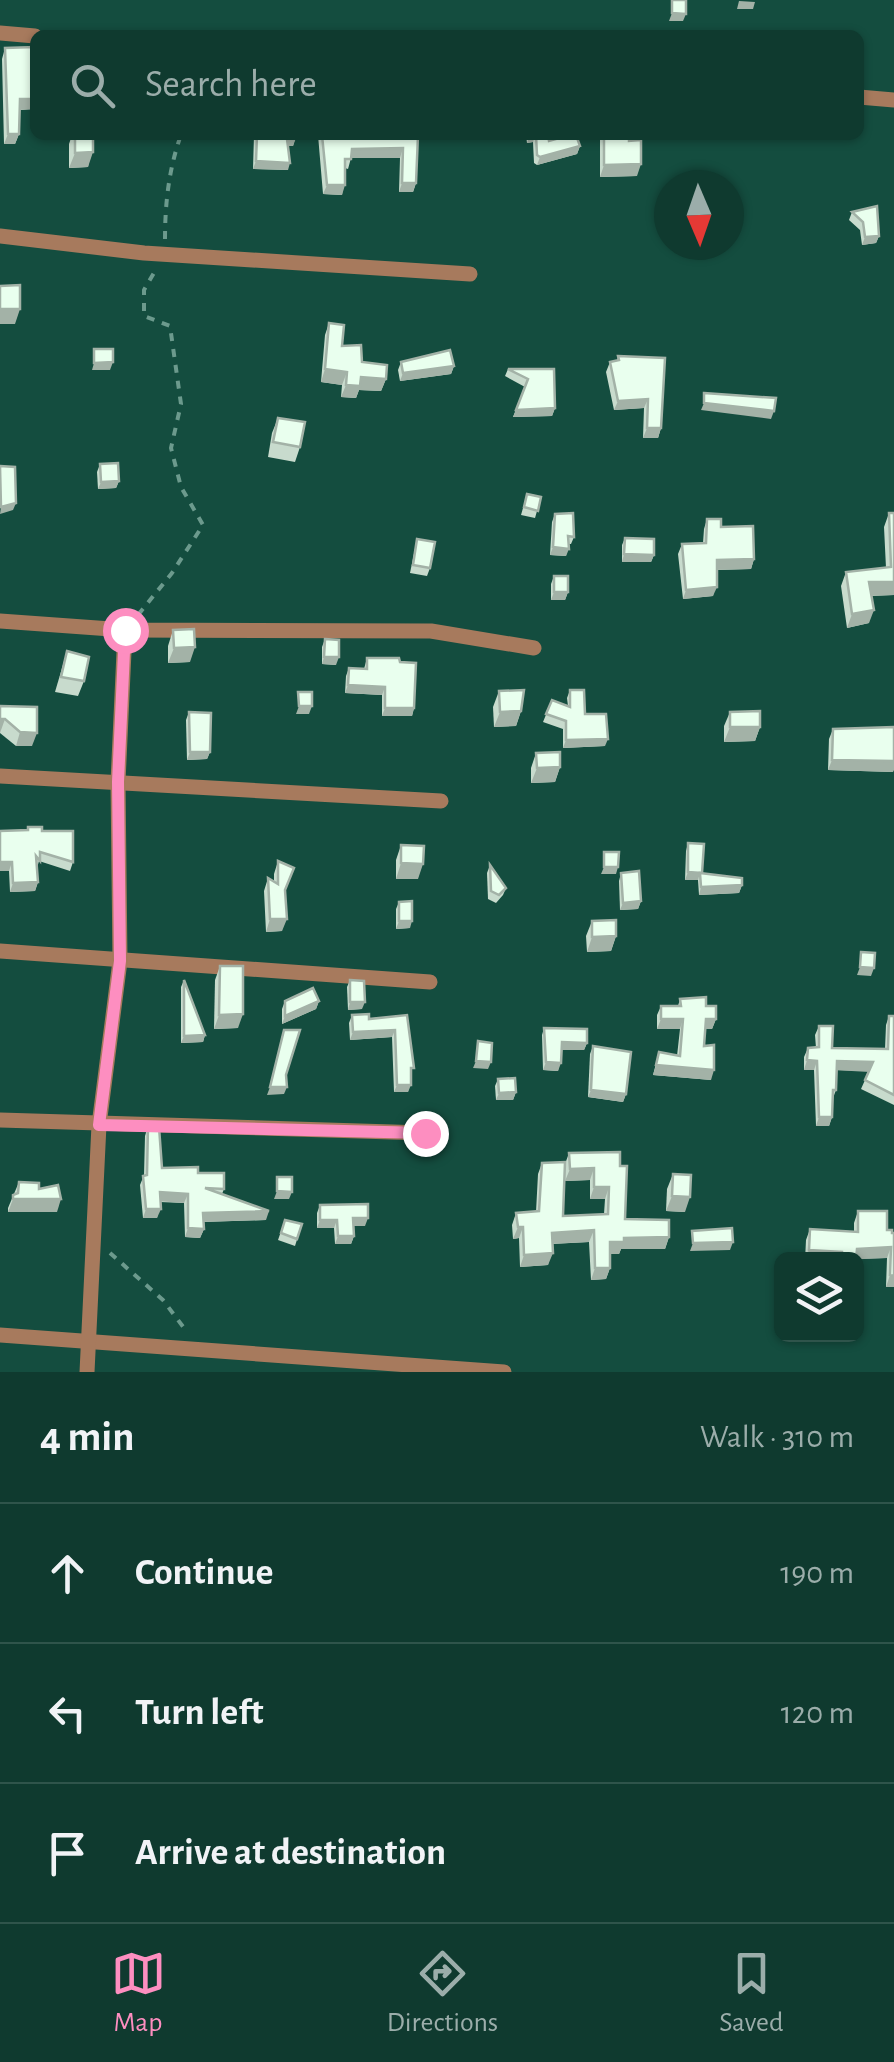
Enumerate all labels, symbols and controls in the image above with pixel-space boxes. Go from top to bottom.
search box [30,30,864,140]
icon: search [65,58,120,113]
text: Search here [145,66,317,104]
north arrow [654,170,744,260]
route start [103,608,149,654]
route end [403,1111,449,1157]
map controls [774,1252,864,1342]
button: layers [774,1252,864,1342]
text: 4 min [40,1416,135,1458]
text: Walk · 310 m [700,1421,854,1453]
icon: ahead [40,1546,95,1601]
text: Continue [135,1554,273,1592]
text: 190 m [780,1557,854,1589]
icon: left [40,1686,95,1741]
text: Turn left [135,1694,263,1732]
text: 120 m [781,1697,854,1729]
icon: arrive [40,1826,95,1881]
text: Arrive at destination [135,1834,446,1872]
tab: Map [111,1946,166,2040]
tab: Directions [387,1946,498,2040]
tab: Saved [719,1946,783,2040]

